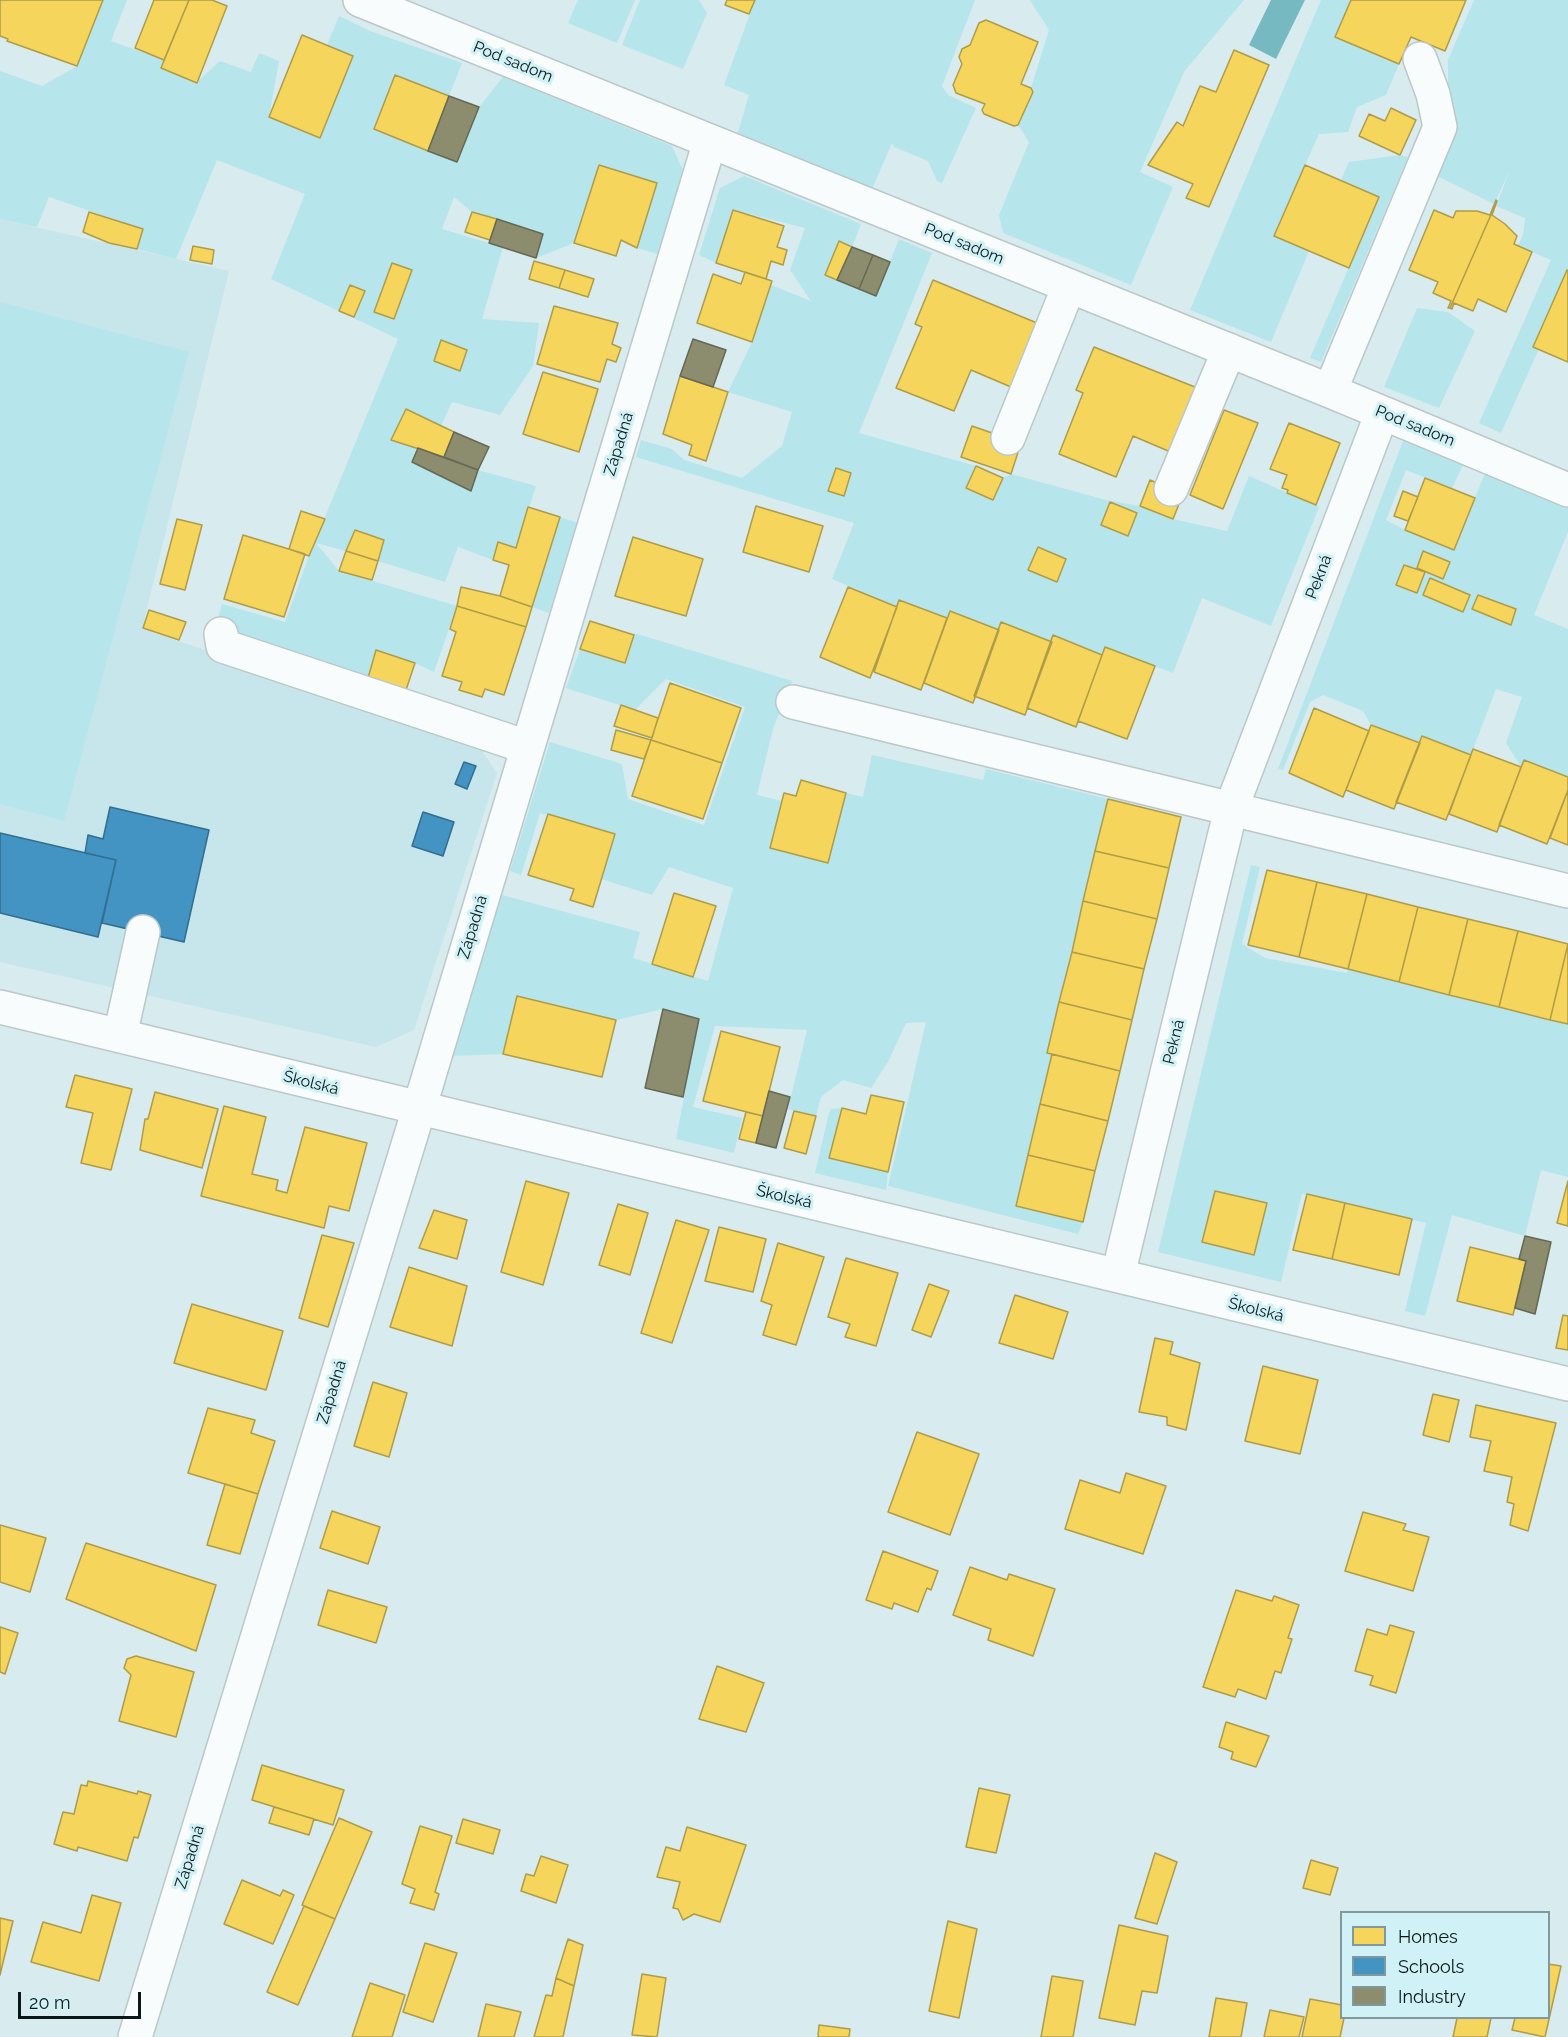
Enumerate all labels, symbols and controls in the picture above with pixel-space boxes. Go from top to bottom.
street label: Pod sadom [470,37,556,87]
street label: Pod sadom [921,219,1007,269]
street label: Pod sadom [1372,401,1458,451]
street label: Západná [600,410,638,478]
street label: Pekná [1302,552,1336,602]
street label: Západná [454,893,492,961]
street label: Pekná [1159,1017,1189,1067]
street label: Školská [281,1067,341,1099]
street label: Školská [754,1181,814,1213]
street label: Školská [1226,1294,1286,1326]
street label: Západná [313,1358,351,1426]
street label: Západná [171,1823,209,1891]
legend [1340,1911,1550,2019]
text: Homes [1398,1926,1458,1947]
text: Schools [1398,1956,1464,1977]
scale bar [21,1980,144,2018]
text: Industry [1398,1986,1466,2007]
text: 20 m [29,1992,71,2013]

